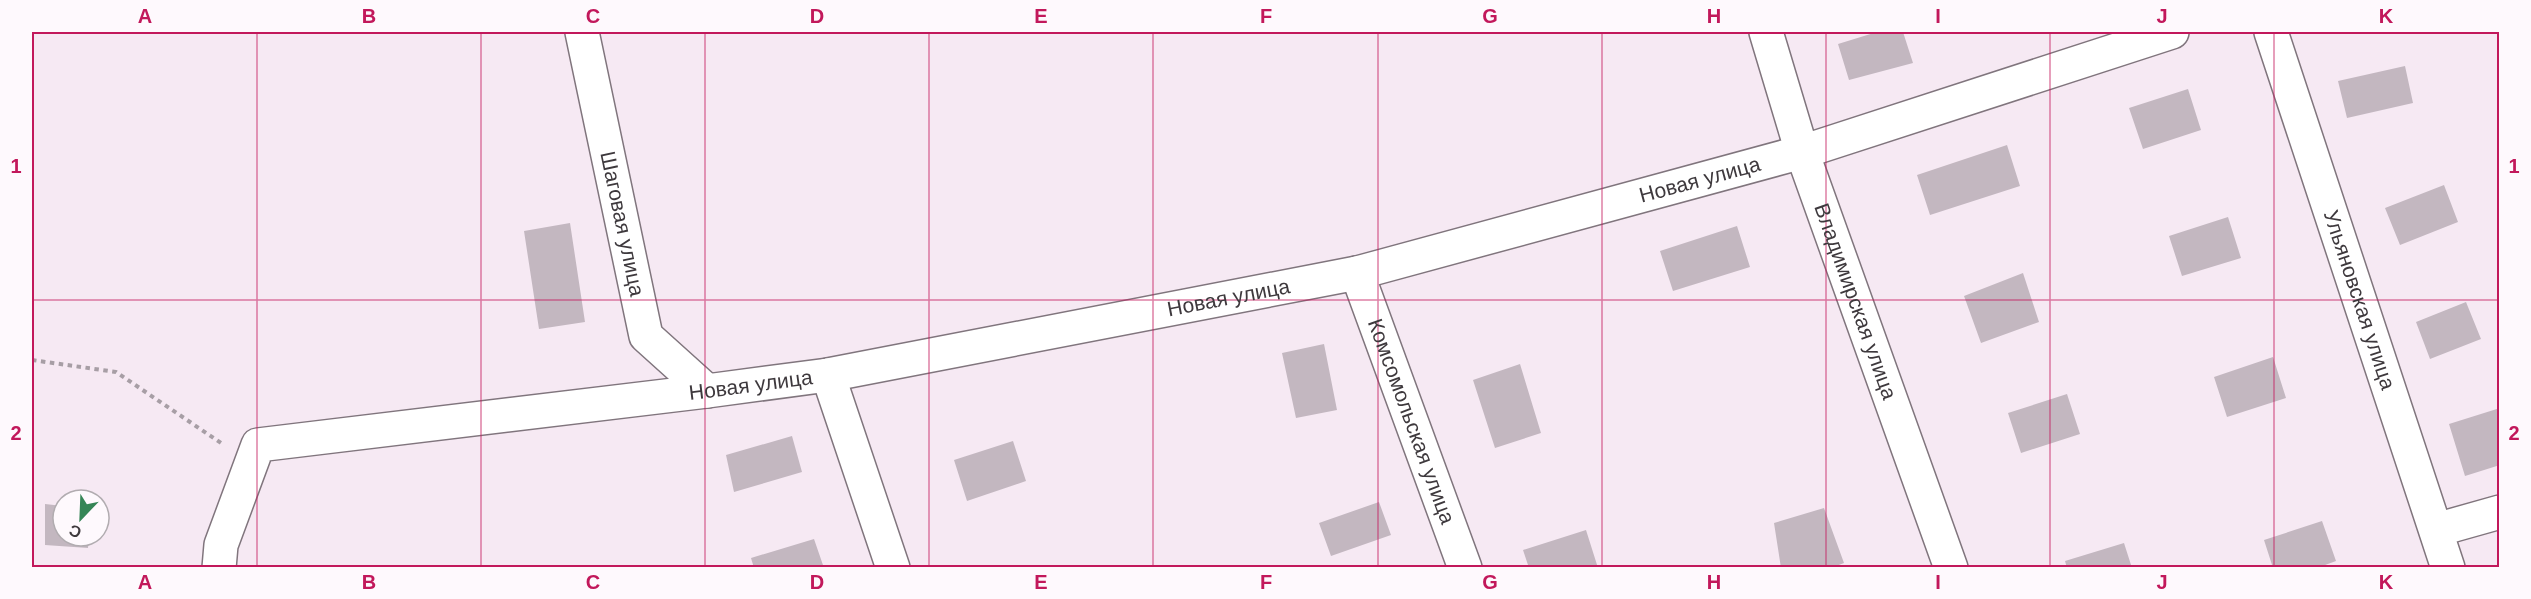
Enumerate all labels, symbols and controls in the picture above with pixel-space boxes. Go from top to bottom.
text: A [138,5,152,27]
text: B [362,5,376,27]
text: C [586,5,600,27]
text: D [810,5,824,27]
text: E [1034,5,1048,27]
text: F [1260,5,1272,27]
text: G [1482,5,1498,27]
text: H [1707,5,1721,27]
text: I [1935,5,1941,27]
text: J [2156,5,2168,27]
text: K [2379,5,2394,27]
street label: Шаговая улица [596,149,649,298]
street label: Новая улица [1637,152,1763,207]
text: 1 [10,155,22,177]
text: 1 [2508,155,2520,177]
street label: Владимирская улица [1810,200,1902,403]
street label: Ульяновская улица [2320,207,2400,393]
street label: Новая улица [1165,274,1292,320]
street label: Комсомольская улица [1364,316,1460,527]
street label: Новая улица [688,365,814,404]
text: 2 [10,422,22,444]
text: 2 [2508,422,2520,444]
north arrow [51,488,111,548]
text: С [66,521,84,541]
text: A [138,571,152,593]
text: B [362,571,376,593]
text: C [586,571,600,593]
text: D [810,571,824,593]
text: E [1034,571,1048,593]
text: F [1260,571,1272,593]
text: G [1482,571,1498,593]
text: H [1707,571,1721,593]
text: I [1935,571,1941,593]
text: J [2156,571,2168,593]
text: K [2379,571,2394,593]

